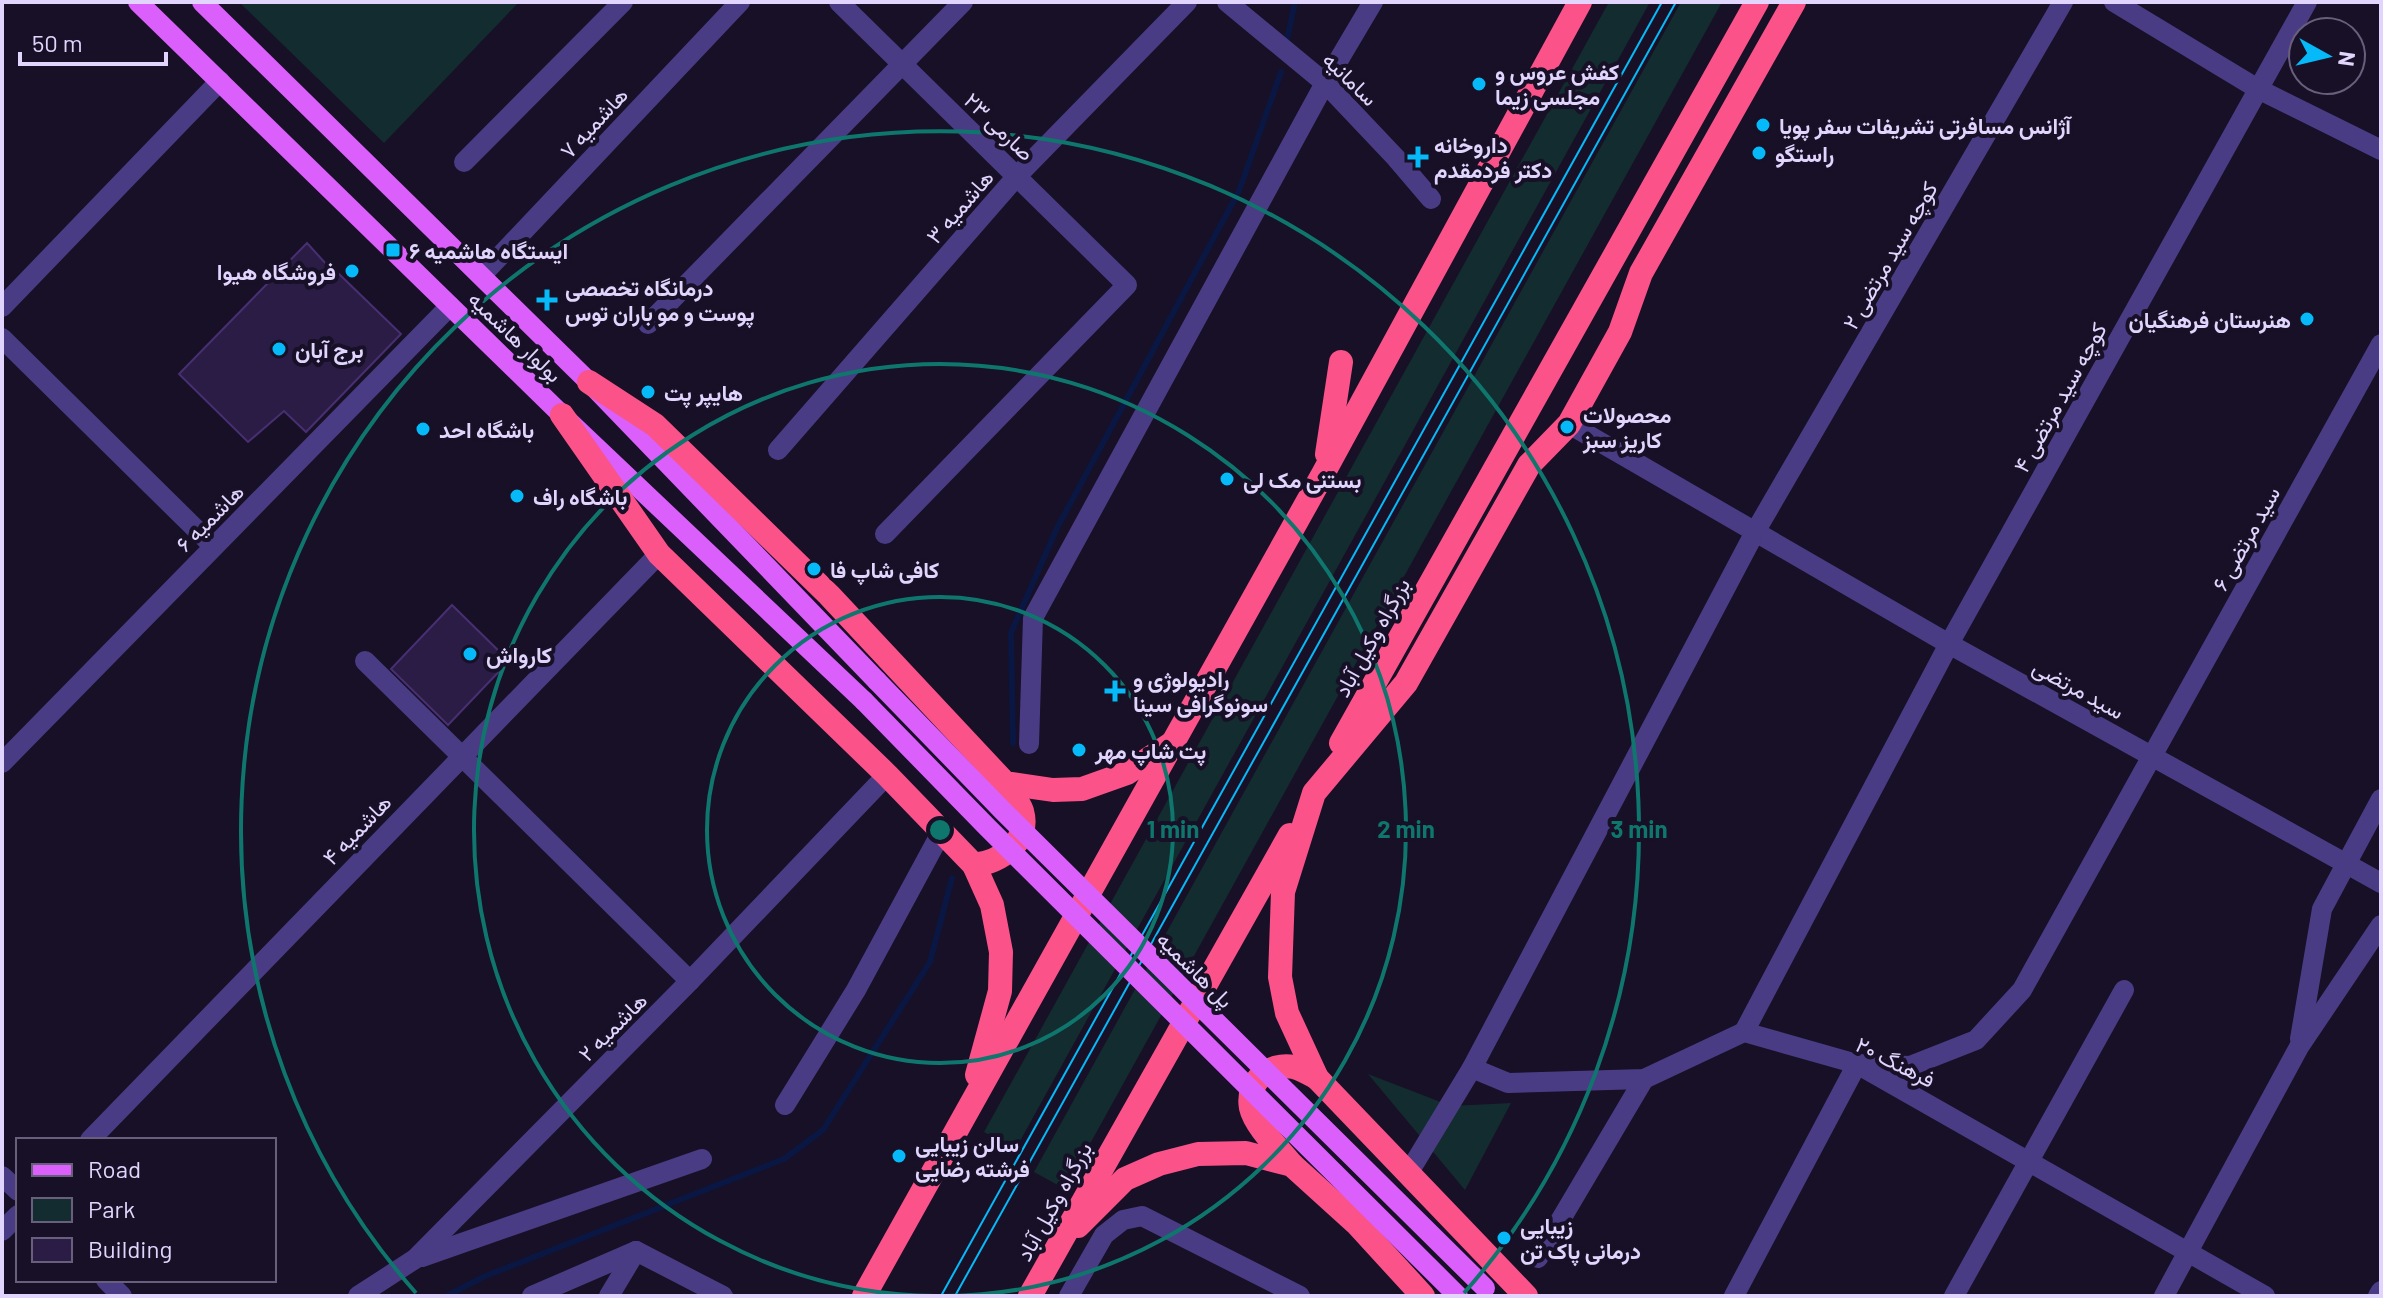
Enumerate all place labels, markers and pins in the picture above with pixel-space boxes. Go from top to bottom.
place label: کفش عروس و مجلسی زیما [1495,58,1619,111]
marker: کفش عروس و مجلسی زیما [1470,75,1488,93]
place label: آژانس مسافرتی تشریفات سفر پویا [1779,112,2072,142]
marker: آژانس مسافرتی تشریفات سفر پویا [1754,116,1772,134]
place label: داروخانه دكتر فردمقدم [1434,131,1552,185]
place label: راستگو [1775,140,1834,168]
marker: راستگو [1750,144,1768,162]
marker: داروخانه دكتر فردمقدم [1409,148,1427,166]
place label: ایستگاه هاشمیه ۶ [409,237,568,264]
marker: ایستگاه هاشمیه ۶ [384,241,402,259]
place label: فروشگاه هیوا [217,258,336,286]
marker: فروشگاه هیوا [343,262,361,280]
place label: درمانگاه تخصصی پوست و مو باران توس [565,274,755,329]
marker: درمانگاه تخصصی پوست و مو باران توس [536,289,558,311]
place label: هنرستان فرهنگیان [2129,306,2291,334]
marker: هنرستان فرهنگیان [2298,310,2316,328]
place label: برج آبان [295,336,364,365]
marker: برج آبان [270,340,288,358]
place label: هایپر پت [664,379,743,409]
marker: هایپر پت [639,383,657,401]
place label: محصولات کاریز سبز [1582,401,1672,454]
place label: باشگاه احد [439,416,534,444]
marker: محصولات کاریز سبز [1558,418,1576,436]
marker: باشگاه احد [414,420,432,438]
place label: بستنی مک لی [1243,466,1361,494]
marker: بستنی مک لی [1218,470,1236,488]
place label: باشگاه راف [533,483,627,511]
marker: باشگاه راف [508,487,526,505]
place label: کافی شاپ فا [830,556,939,586]
marker: کافی شاپ فا [805,560,823,578]
place label: کارواش [486,641,552,669]
marker: کارواش [461,645,479,663]
place label: رادیولوژی و سونوگرافی سینا [1133,665,1268,718]
marker: رادیولوژی و سونوگرافی سینا [1104,680,1126,702]
place label: پت شاپ مهر [1094,737,1206,767]
marker: پت شاپ مهر [1070,741,1088,759]
centre of rings [926,816,954,844]
place label: سالن زیبایی فرشته رضایی [915,1130,1030,1183]
marker: سالن زیبایی فرشته رضایی [890,1147,908,1165]
place label: زیبایی درمانی پاک تن [1520,1212,1641,1267]
marker: زیبایی درمانی پاک تن [1495,1229,1513,1247]

